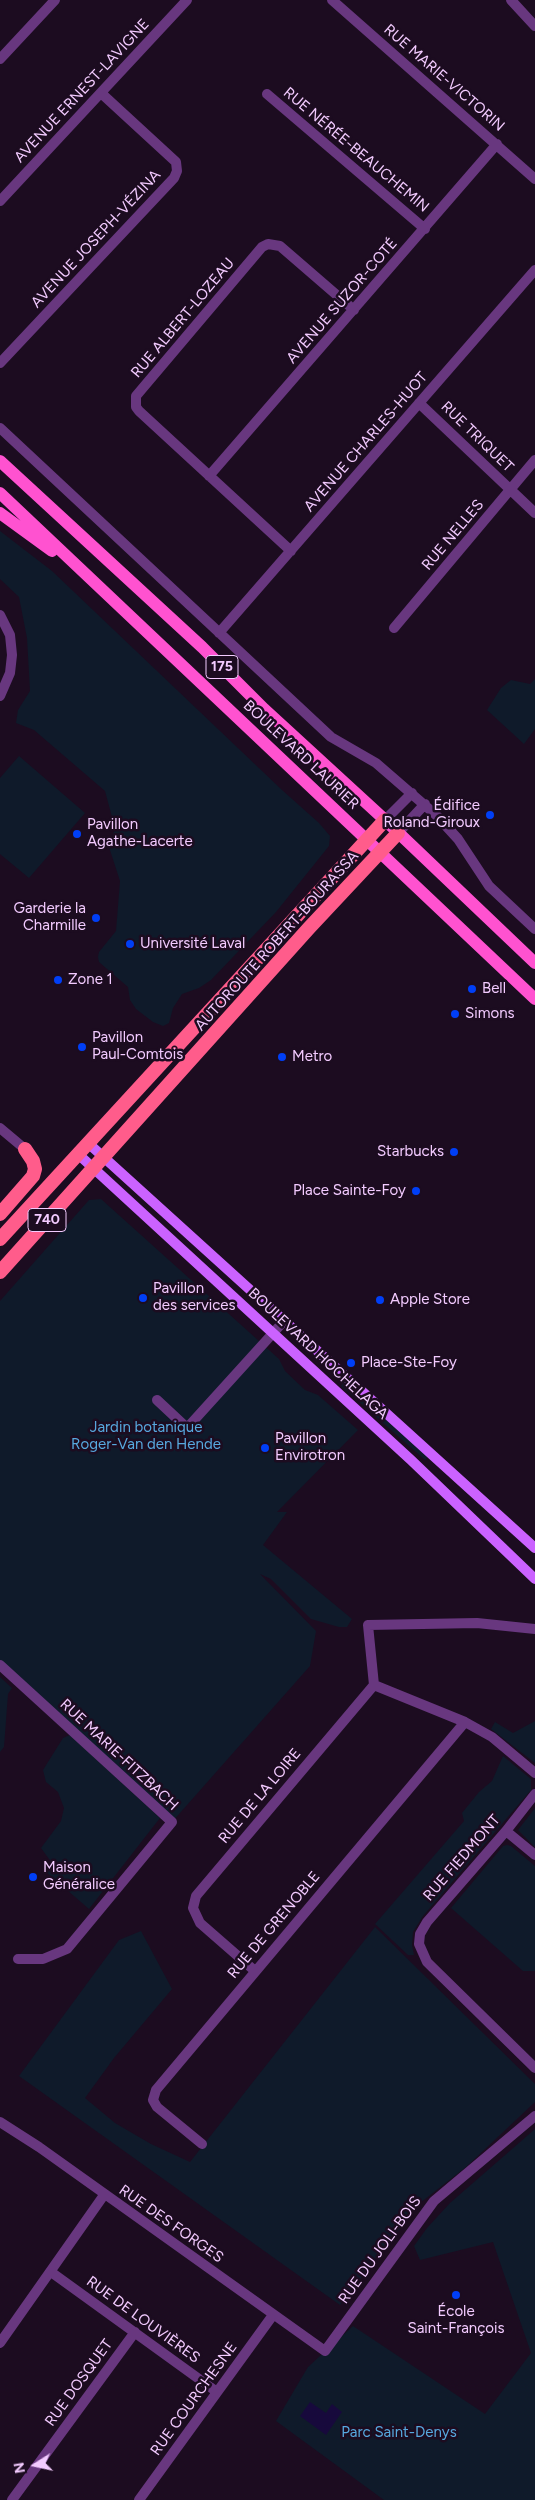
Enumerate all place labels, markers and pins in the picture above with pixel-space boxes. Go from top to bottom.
place label: Édifice Roland-Giroux [383,797,480,832]
marker: Édifice Roland-Giroux [484,809,496,821]
place label: Pavillon Agathe-Lacerte [87,816,193,851]
marker: Pavillon Agathe-Lacerte [71,828,83,840]
place label: Garderie la Charmille [14,900,86,935]
marker: Garderie la Charmille [90,912,102,924]
place label: Université Laval [140,935,245,953]
marker: Université Laval [124,938,136,950]
place label: Zone 1 [68,971,113,989]
marker: Zone 1 [52,974,64,986]
place label: Bell [482,980,506,998]
marker: Bell [466,983,478,995]
place label: Simons [465,1005,515,1023]
marker: Simons [449,1008,461,1020]
place label: Pavillon Paul-Comtois [92,1029,183,1064]
marker: Pavillon Paul-Comtois [76,1041,88,1053]
place label: Metro [292,1048,332,1066]
marker: Metro [276,1051,288,1063]
place label: Starbucks [377,1143,444,1161]
marker: Starbucks [448,1146,460,1158]
place label: Place Sainte-Foy [293,1182,406,1200]
marker: Place Sainte-Foy [410,1185,422,1197]
place label: Pavillon des services [153,1280,235,1315]
place label: Apple Store [390,1291,470,1309]
marker: Pavillon des services [137,1292,149,1304]
marker: Apple Store [374,1294,386,1306]
place label: Place-Ste-Foy [361,1354,457,1372]
marker: Place-Ste-Foy [345,1357,357,1369]
place label: Pavillon Envirotron [275,1430,345,1465]
marker: Pavillon Envirotron [259,1442,271,1454]
place label: Maison Généralice [43,1859,115,1894]
marker: Maison Généralice [27,1871,39,1883]
marker: École Saint-François [450,2289,462,2301]
place label: École Saint-François [407,2303,505,2338]

